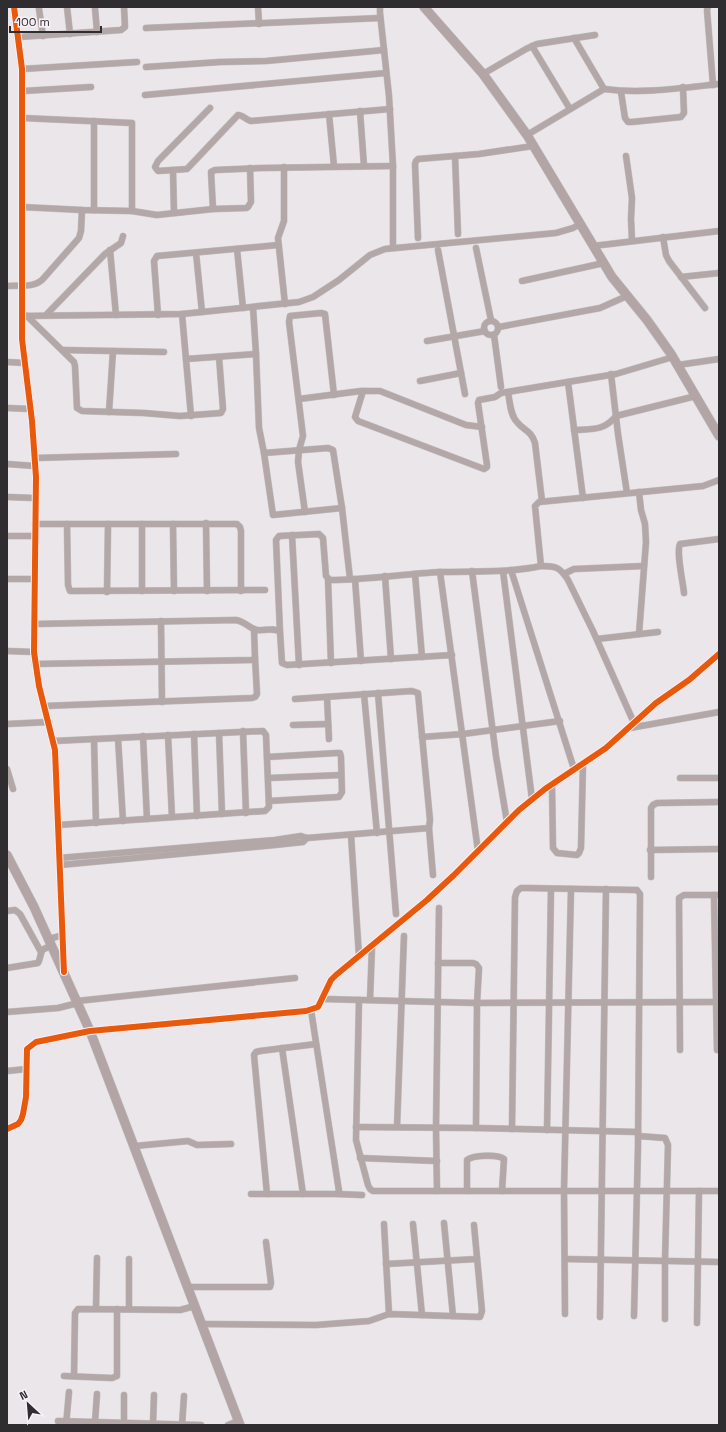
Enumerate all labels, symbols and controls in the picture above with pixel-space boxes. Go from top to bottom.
scale bar [10,8,101,34]
text: 100 m [16,14,50,30]
north arrow [8,1384,48,1424]
text: N [17,1387,30,1403]

